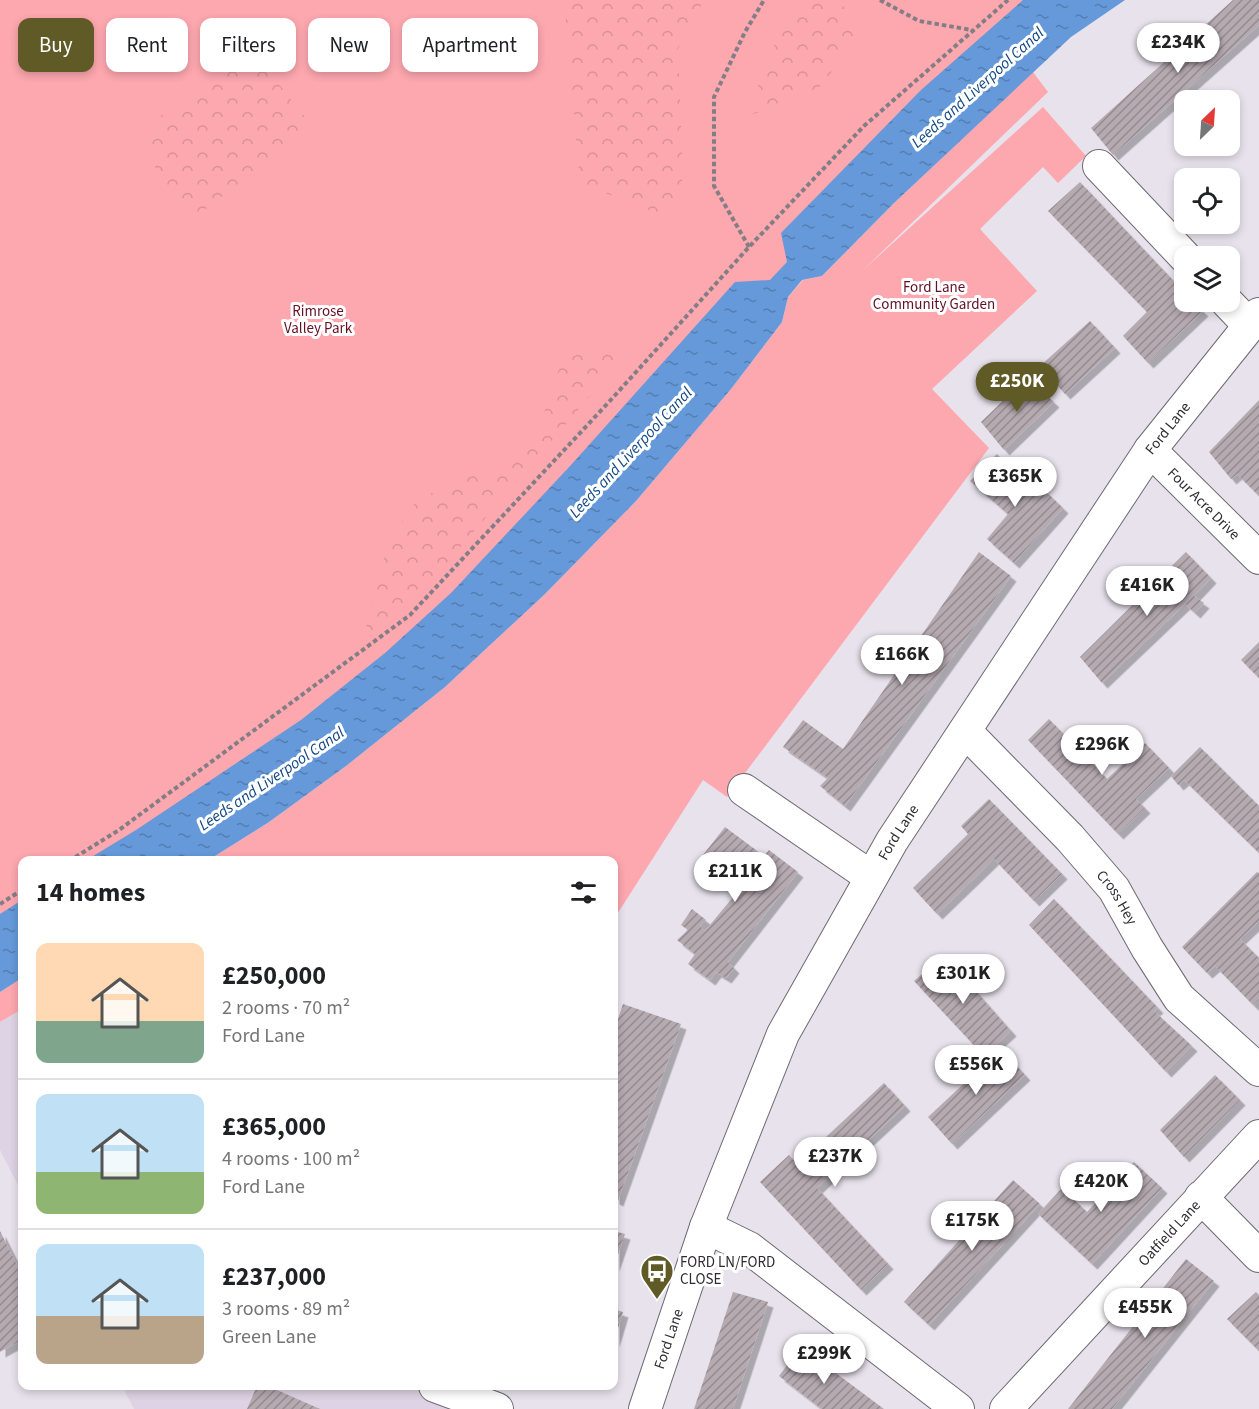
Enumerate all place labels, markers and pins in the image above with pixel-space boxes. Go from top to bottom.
pin: £234K [1136,23,1220,74]
pin: £250K [975,362,1059,413]
pin: £365K [973,457,1057,508]
pin: £416K [1105,566,1189,617]
pin: £166K [860,635,944,686]
pin: £296K [1060,725,1144,776]
pin: £211K [693,852,777,903]
pin: £301K [921,954,1005,1005]
pin: £556K [934,1045,1018,1096]
pin: £237K [793,1137,877,1188]
pin: £420K [1059,1162,1143,1213]
pin: £175K [930,1201,1014,1252]
place label: FORD LN/FORD CLOSE [680,1252,775,1290]
bus stop icon: FORD LN/FORD CLOSE [639,1253,675,1300]
pin: £455K [1103,1288,1187,1339]
pin: £299K [782,1334,866,1385]

